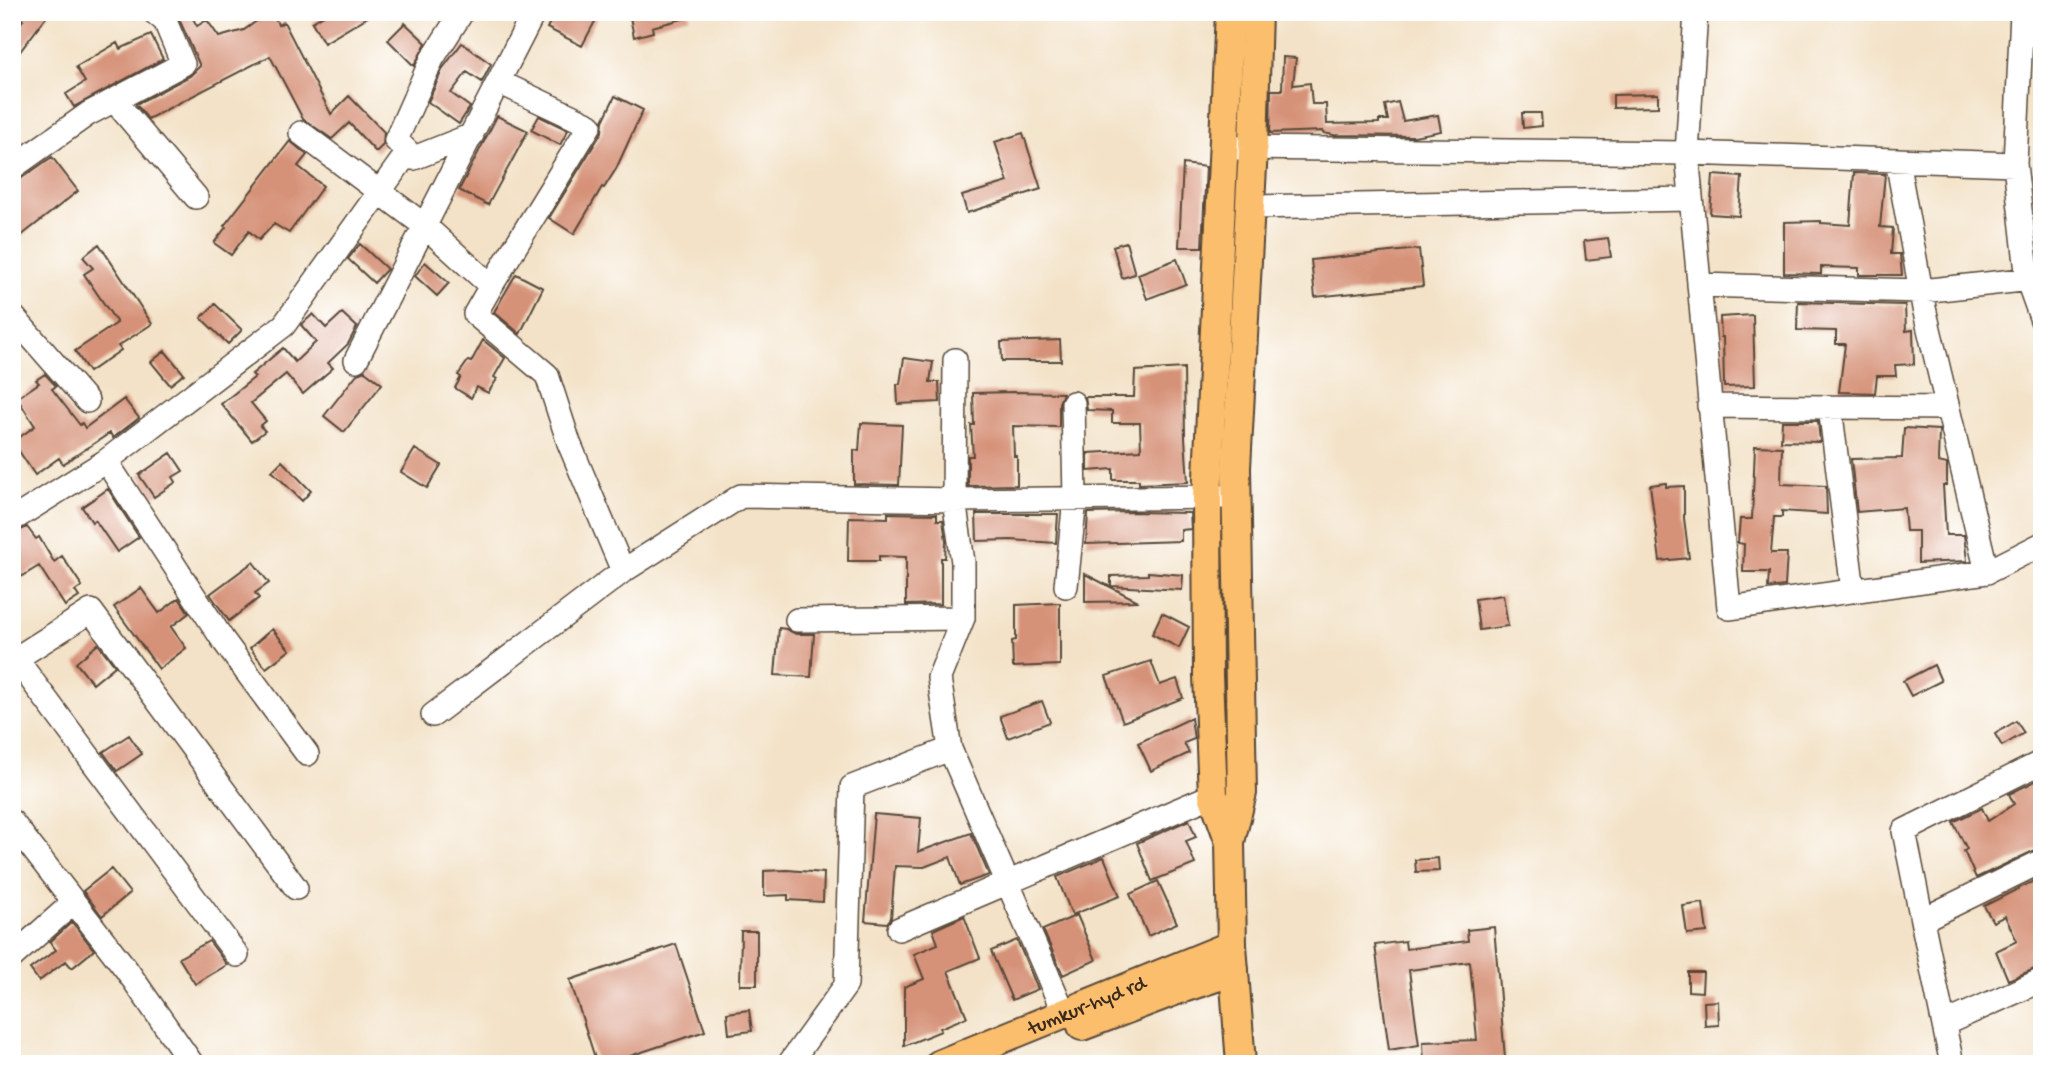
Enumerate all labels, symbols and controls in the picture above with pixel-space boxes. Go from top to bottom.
street label: tumkur-hyd rd [1023,972,1152,1044]

